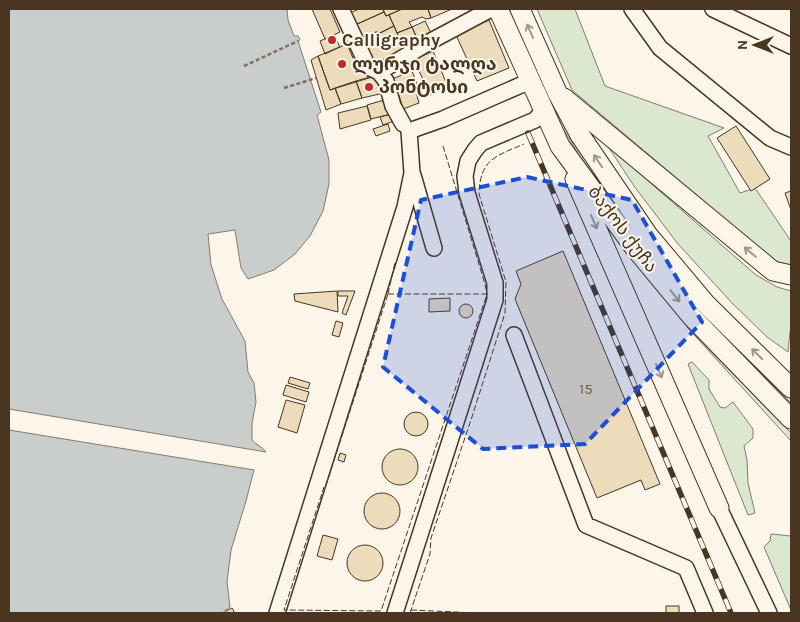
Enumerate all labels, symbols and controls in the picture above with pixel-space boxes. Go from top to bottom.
north arrow [730,20,780,70]
one-way arrow [524,24,534,39]
place label: Calligraphy [342,29,440,51]
marker: Calligraphy [326,34,338,46]
text: N [734,40,751,50]
place label: ლურჯი ტალღა [352,53,497,75]
marker: ლურჯი ტალღა [336,58,348,70]
place label: პონტოსი [379,76,468,98]
marker: პონტოსი [363,81,375,93]
one-way arrow [593,155,603,169]
street label: ბაქოს ქუჩა [583,181,663,277]
one-way arrow [589,214,599,229]
one-way arrow [744,247,757,258]
one-way arrow [669,289,680,302]
one-way arrow [750,348,763,360]
one-way arrow [654,363,664,378]
house number: 15 [579,380,593,398]

